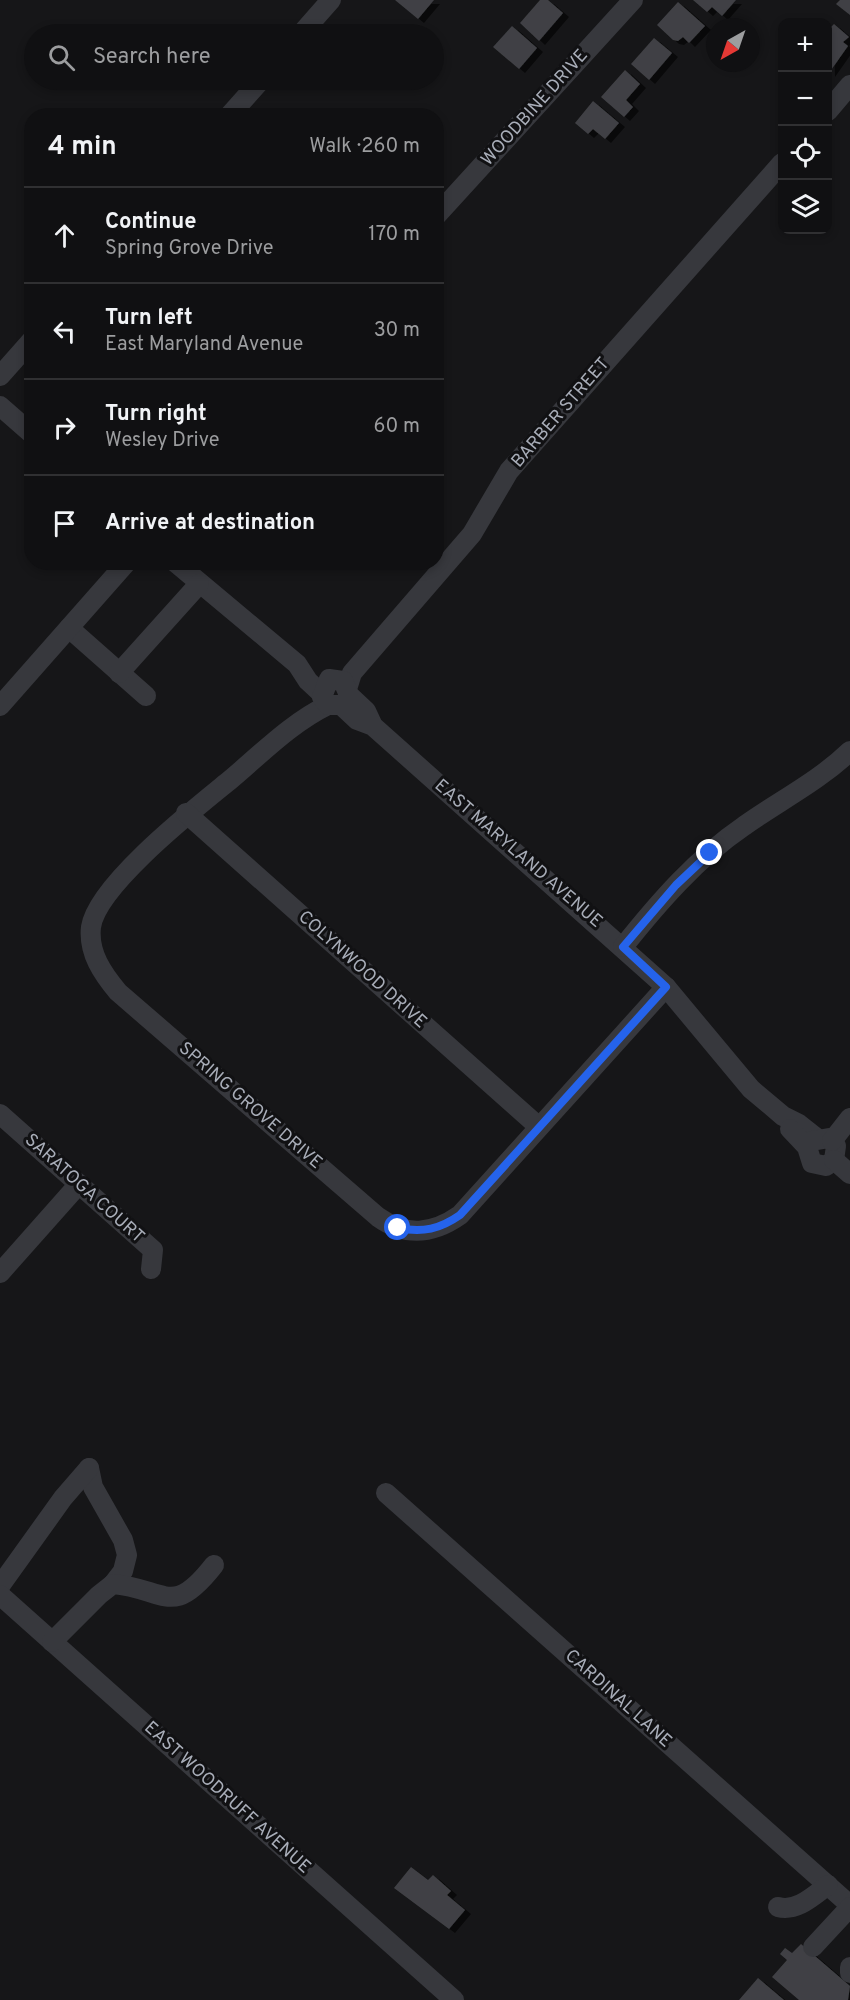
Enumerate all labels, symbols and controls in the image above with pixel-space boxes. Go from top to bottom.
north arrow [706,18,760,72]
map controls [778,18,832,234]
button: + [778,18,832,72]
search box [24,24,444,90]
icon: search [45,41,78,74]
text: Search here [93,44,211,71]
street label: WOODBINE DRIVE [476,45,594,171]
button: − [778,72,832,126]
button: locate [778,126,832,180]
text: 4 min [48,131,117,164]
text: Walk · 260 m [309,134,420,160]
button: layers [778,180,832,234]
text: Continue [105,209,196,236]
icon: ahead [48,219,81,252]
text: 170 m [368,222,420,248]
text: Spring Grove Drive [105,236,274,262]
text: Turn left [105,305,193,332]
icon: left [48,315,81,348]
text: 30 m [374,318,420,344]
text: East Maryland Avenue [105,332,303,358]
street label: BARBER STREET [507,353,615,473]
text: Turn right [105,401,207,428]
icon: right [48,411,81,444]
text: 60 m [374,414,420,440]
text: Wesley Drive [105,428,220,454]
icon: arrive [48,507,81,540]
text: Arrive at destination [105,510,315,537]
street label: EAST MARYLAND AVENUE [429,775,607,933]
route end [696,839,722,865]
street label: COLYNWOOD DRIVE [293,906,431,1034]
street label: SPRING GROVE DRIVE [173,1037,327,1175]
street label: SARATOGA COURT [19,1129,149,1249]
route start [384,1214,410,1240]
street label: CARDINAL LANE [560,1645,676,1753]
street label: EAST WOODRUFF AVENUE [139,1717,315,1879]

